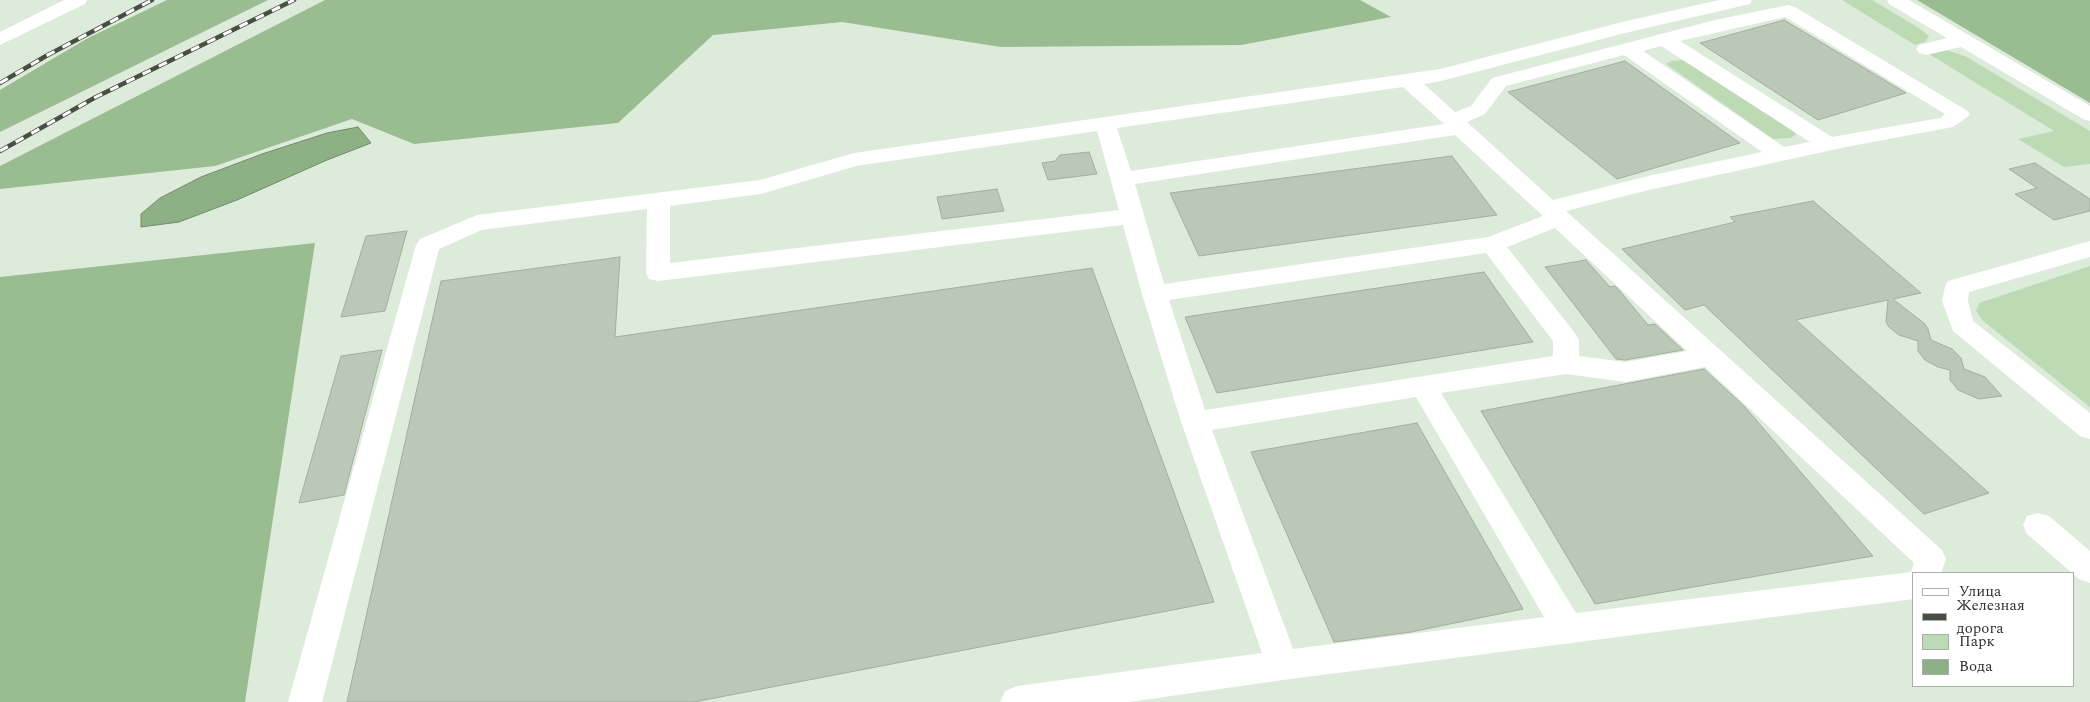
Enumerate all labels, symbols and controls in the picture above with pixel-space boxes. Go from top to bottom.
legend [1912,572,2075,687]
text: Улица [1959,580,2001,603]
text: Железная дорога [1957,594,2025,640]
text: Парк [1959,630,1995,653]
text: Вода [1959,655,1993,678]

